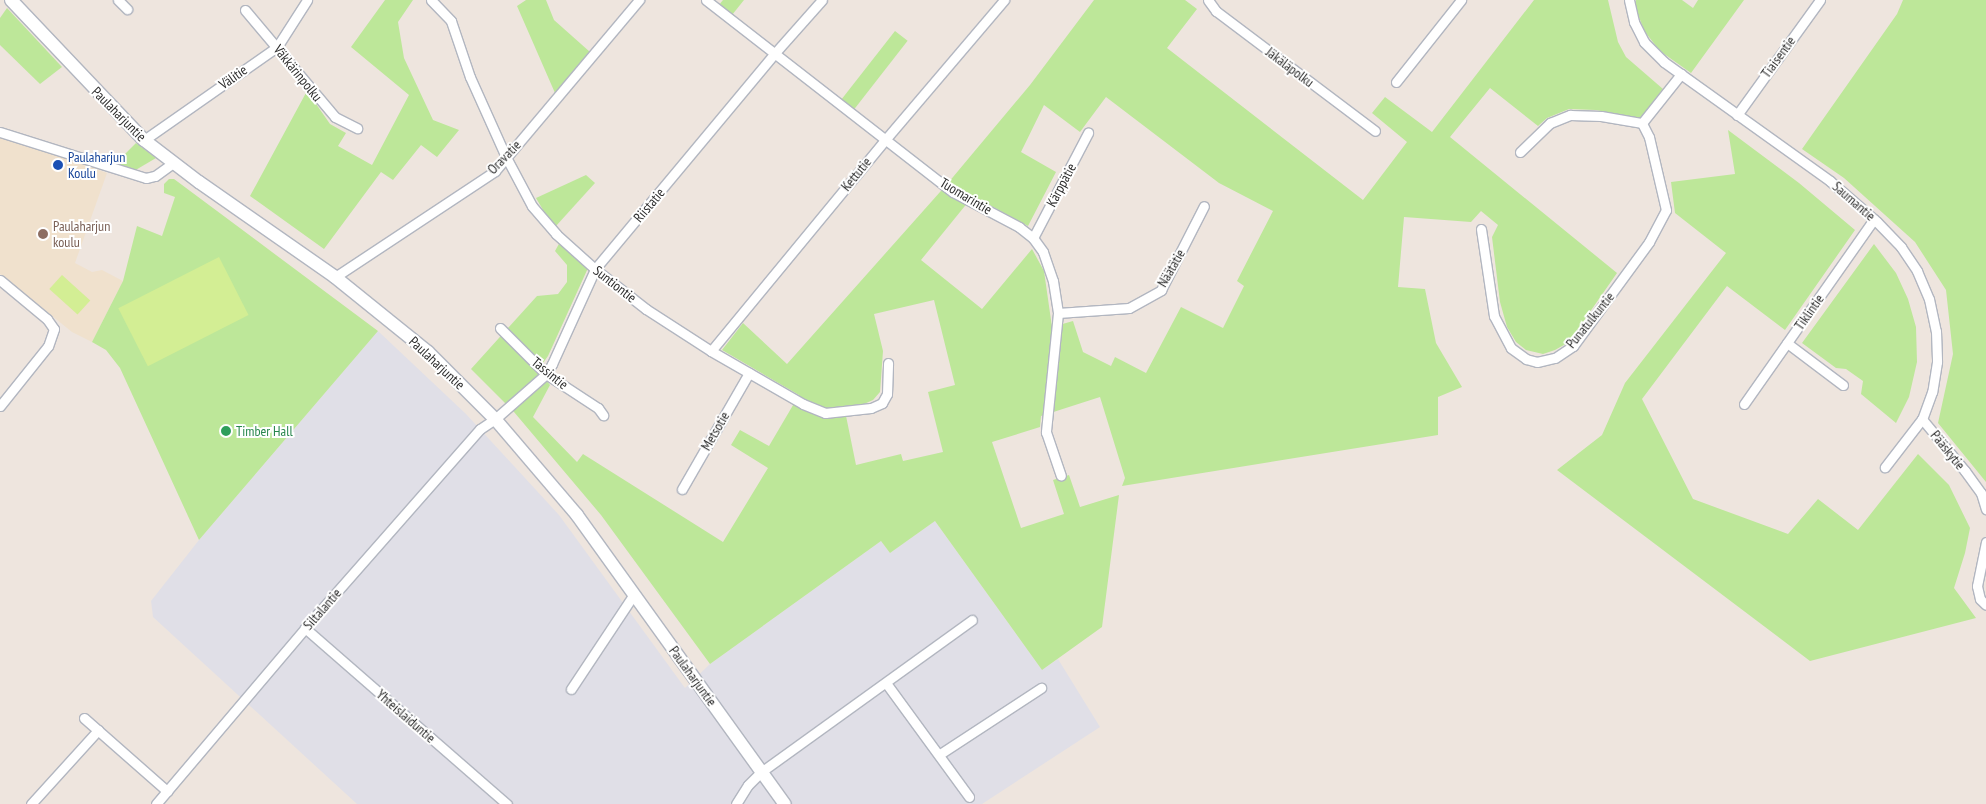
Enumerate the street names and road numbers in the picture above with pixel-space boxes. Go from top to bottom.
street label: Tiaisentie [1757,33,1799,81]
street label: Väkkärinpolku [270,41,326,105]
street label: Jäkäläpolku [1263,44,1317,90]
street label: Välitie [216,61,250,93]
street label: Paulaharjuntie [88,83,150,145]
street label: Oravatie [484,136,524,178]
street label: Kettutie [837,154,875,194]
street label: Kärppätie [1043,160,1079,210]
street label: Tuomarintie [937,174,995,218]
street label: Saumantie [1829,178,1879,224]
street label: Riistatie [630,184,668,226]
street label: Näätätie [1154,246,1188,290]
street label: Suntiontie [590,262,640,306]
street label: Punatulkuntie [1562,289,1618,351]
street label: Tiklintie [1791,291,1827,333]
street label: Paulaharjuntie [406,333,468,393]
street label: Tassintie [528,353,572,393]
street label: Metsotie [697,409,733,453]
street label: Pääskytie [1927,427,1969,473]
street label: Siltalantie [299,585,345,633]
street label: Paulaharjuntie [666,643,720,709]
street label: Yhteislaiduntie [373,686,439,746]

